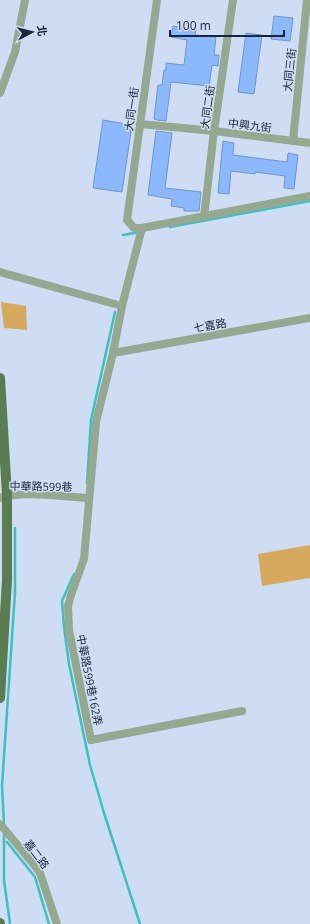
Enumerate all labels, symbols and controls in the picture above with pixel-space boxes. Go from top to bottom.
north arrow [12,12,52,52]
scale bar [170,12,284,38]
text: 100 m [176,17,211,34]
text: 北 [34,24,51,37]
street label: 大同三街 [279,47,299,93]
street label: 大同二街 [197,84,217,130]
street label: 大同一街 [121,86,141,132]
street label: 中興九街 [227,115,273,135]
street label: 七嘉路 [192,315,228,335]
street label: 中華路599巷 [9,478,73,494]
street label: 中華路599巷162弄 [74,633,106,727]
street label: 嘉二路 [21,836,53,872]

